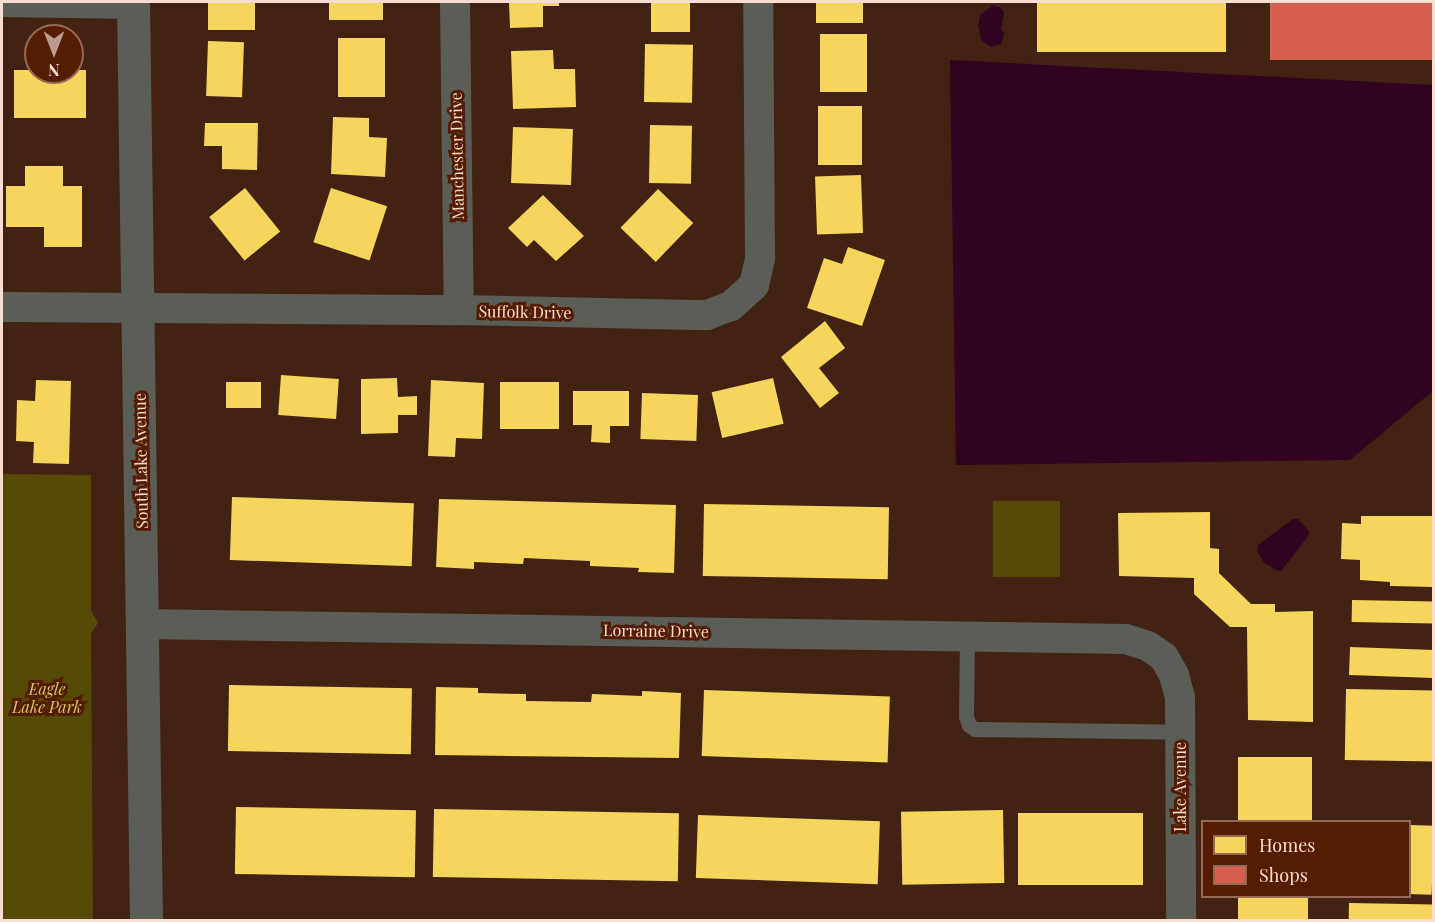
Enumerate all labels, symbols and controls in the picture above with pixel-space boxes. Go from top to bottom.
north arrow [24,24,84,84]
text: N [48,60,60,81]
street label: Manchester Drive [446,92,468,220]
street label: Suffolk Drive [478,302,572,322]
street label: South Lake Avenue [130,393,152,529]
street label: Lorraine Drive [603,620,709,642]
park label: Eagle Lake Park [12,679,82,717]
street label: Lake Avenue [1170,742,1190,832]
legend [1201,820,1411,898]
text: Homes [1259,833,1315,857]
text: Shops [1259,863,1308,887]

